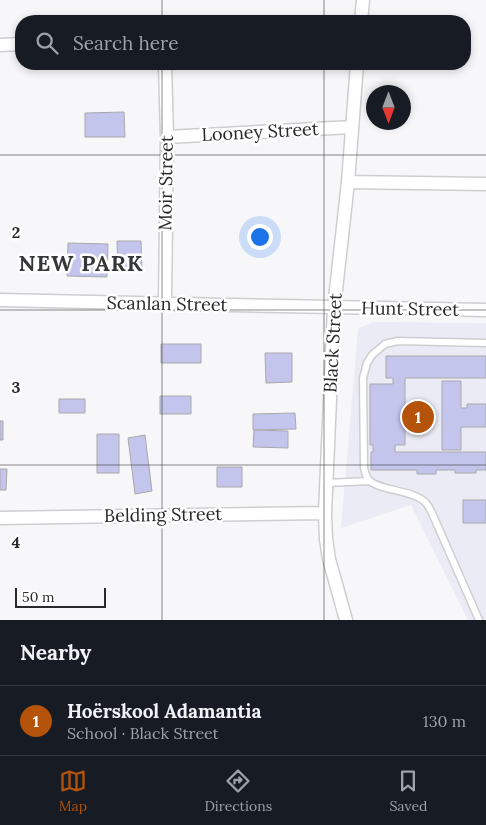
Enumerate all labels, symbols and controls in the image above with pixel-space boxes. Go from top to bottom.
search box [15,15,471,70]
icon: search [33,29,61,57]
text: Search here [73,31,179,55]
north arrow [366,85,411,130]
street label: Looney Street [201,117,319,146]
street label: Moir Street [153,135,178,231]
text: 2 [12,222,20,242]
your location [247,224,273,250]
district label: NEW PARK [18,249,144,277]
street label: Scanlan Street [106,291,228,316]
street label: Black Street [318,292,347,394]
street label: Hunt Street [361,296,459,321]
text: 3 [12,377,21,397]
pin: 1 [402,398,434,436]
street label: Belding Street [104,502,222,527]
text: 4 [12,532,21,552]
scale bar [15,585,106,608]
text: 50 m [22,588,55,606]
text: Nearby [20,639,91,666]
text: Hoërskool Adamantia [67,699,261,723]
text: 1 [33,711,39,731]
text: 130 m [423,711,466,731]
text: School · Black Street [67,723,219,743]
tab: Map [59,767,87,815]
tab: Directions [204,767,272,815]
tab: Saved [389,767,427,815]

